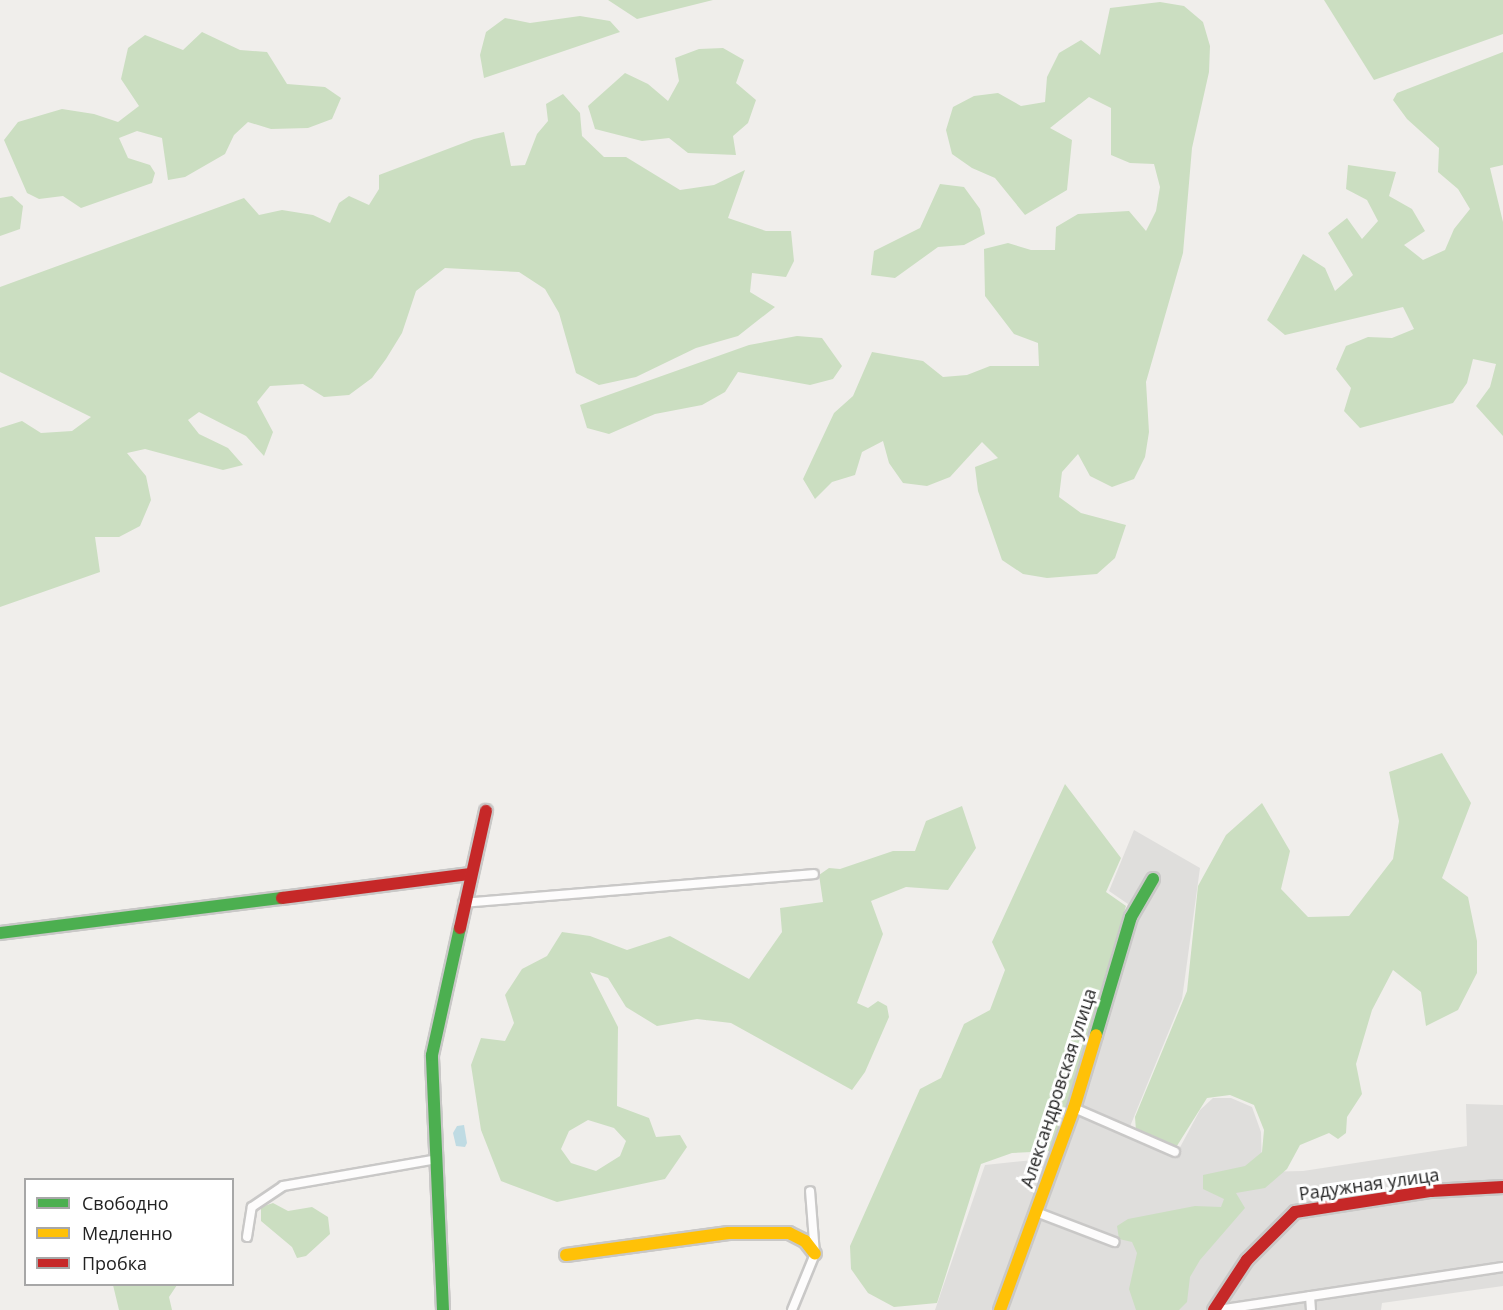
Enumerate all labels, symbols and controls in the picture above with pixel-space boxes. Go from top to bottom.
street label: Александровская улица [1016,986,1100,1190]
street label: Радужная улица [1297,1163,1441,1205]
legend [24,1178,234,1286]
text: Свободно [82,1191,169,1215]
text: Медленно [82,1221,173,1245]
text: Пробка [82,1251,147,1275]

